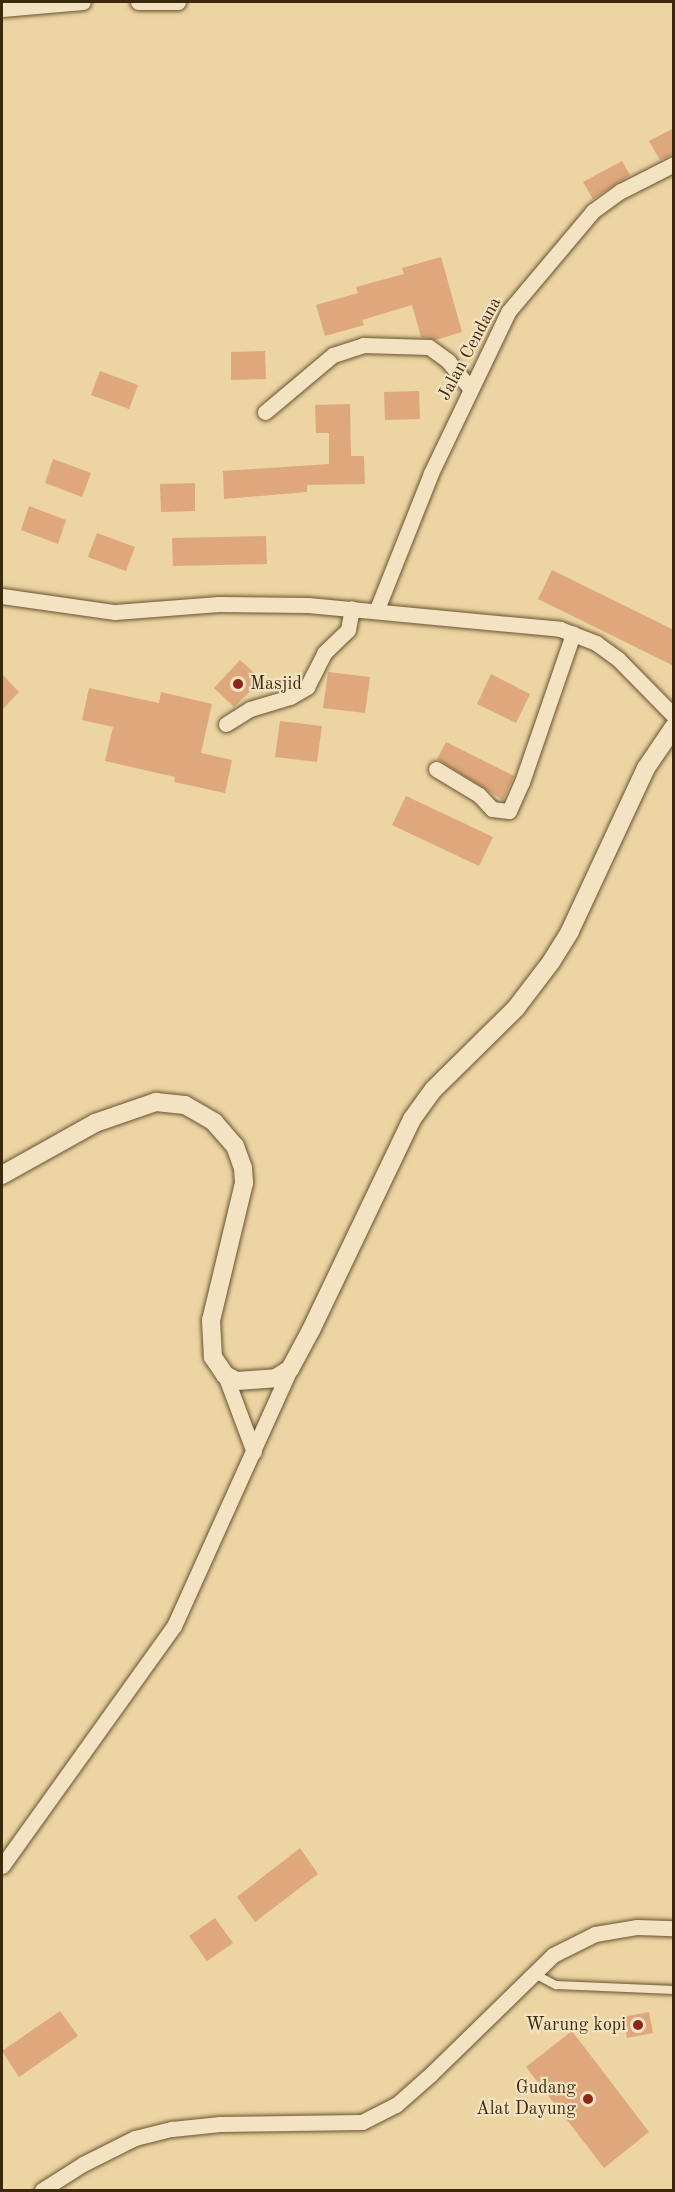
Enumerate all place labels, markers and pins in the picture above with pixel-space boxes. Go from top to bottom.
place label: Masjid [250,673,302,695]
marker: Masjid [231,677,245,691]
place label: Warung kopi [525,2014,626,2036]
marker: Warung kopi [631,2018,645,2032]
place label: Gudang Alat Dayung [476,2078,576,2120]
marker: Gudang Alat Dayung [581,2092,595,2106]

